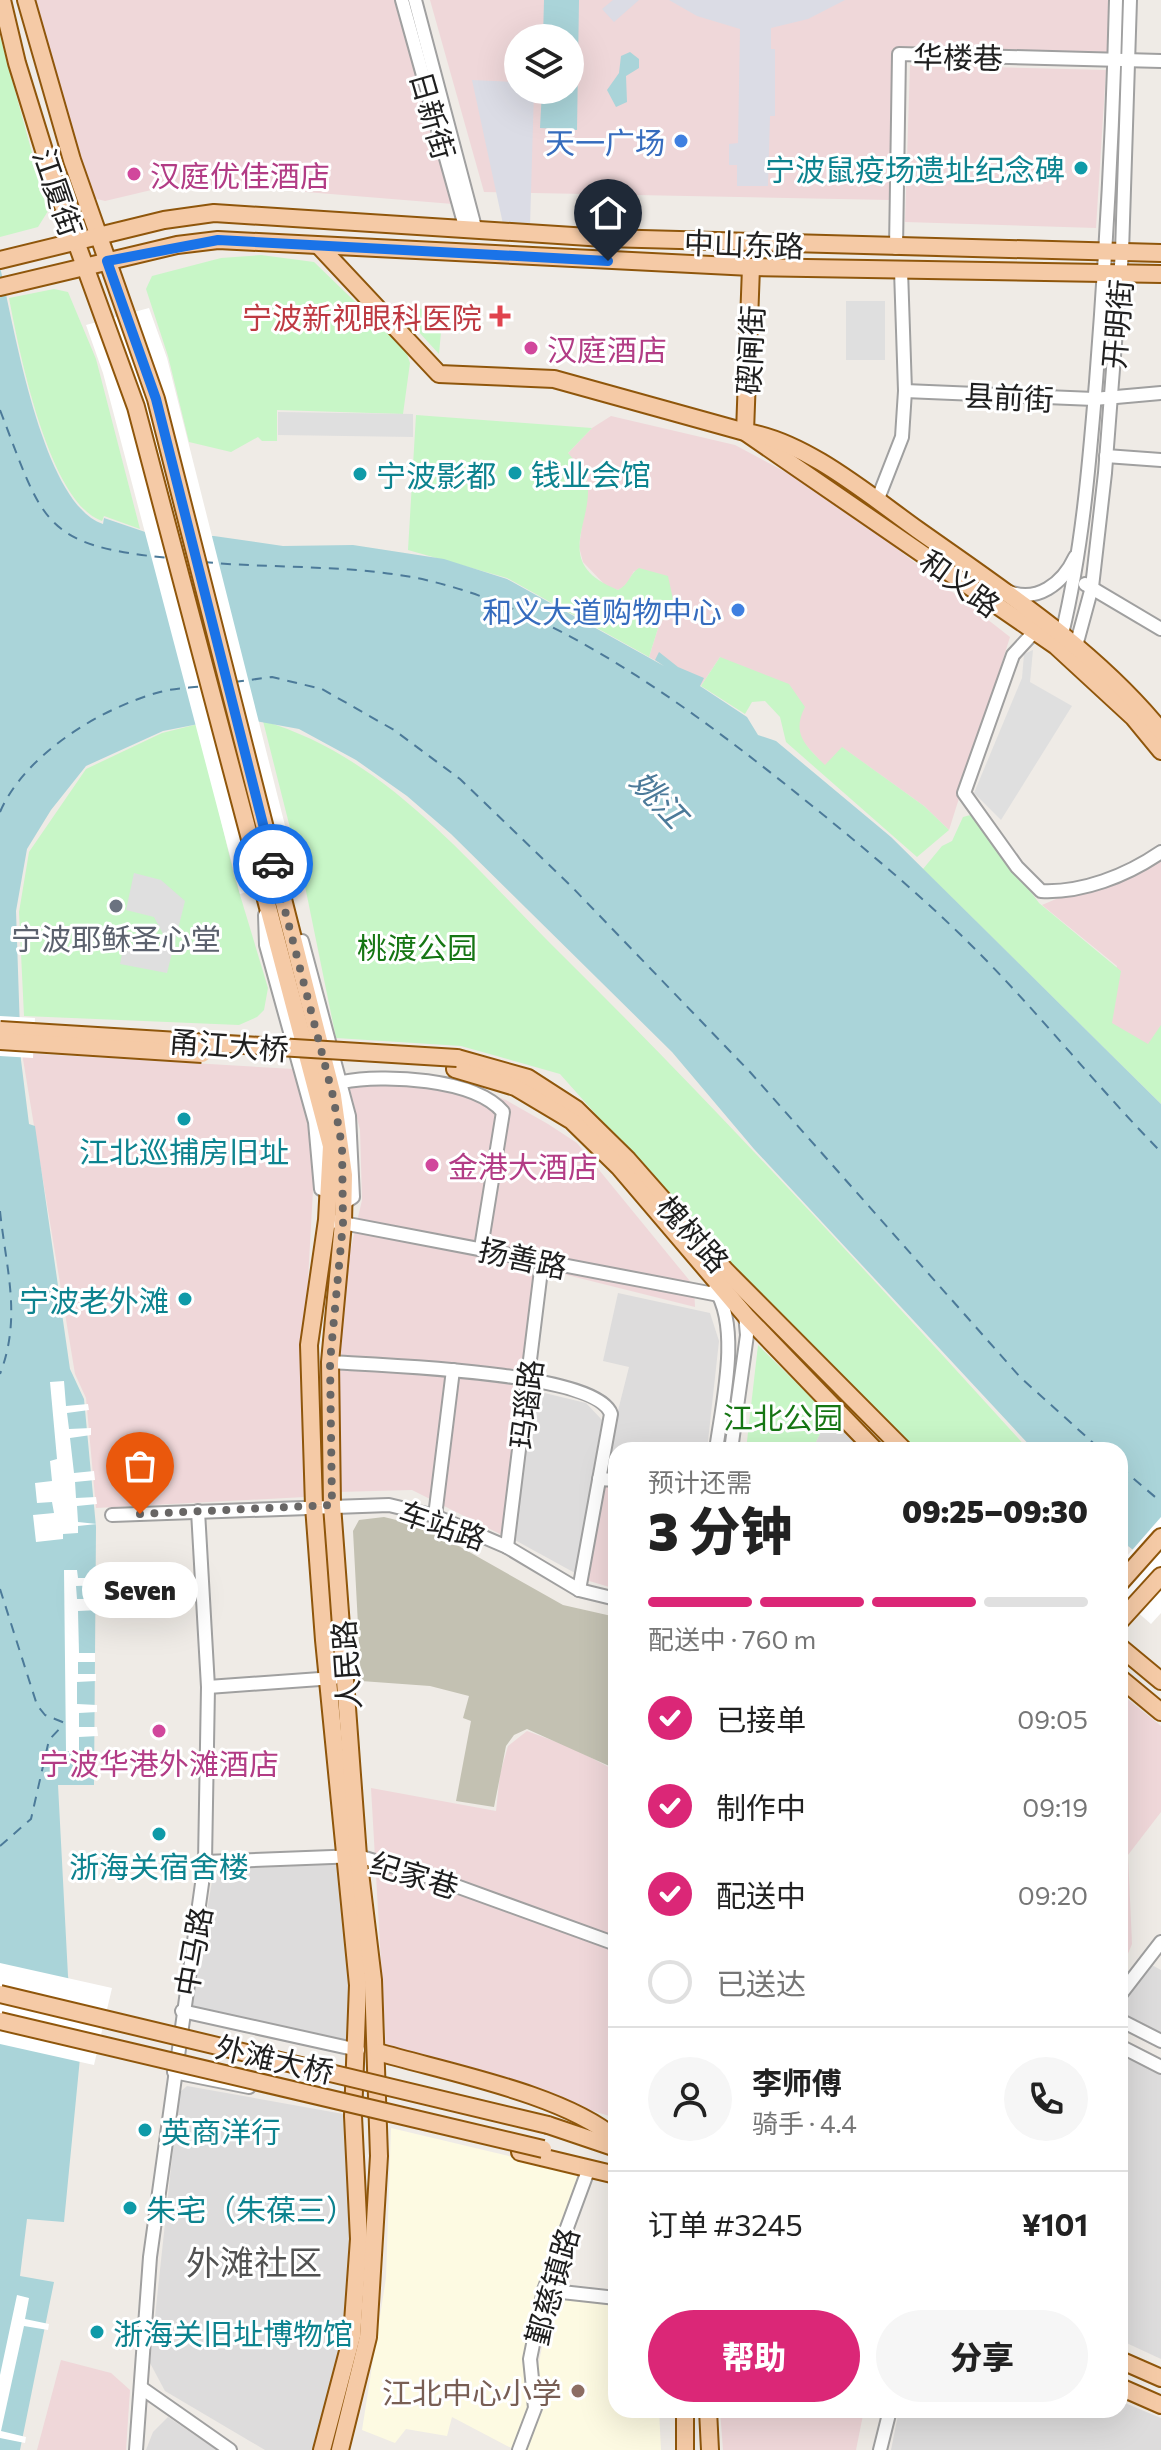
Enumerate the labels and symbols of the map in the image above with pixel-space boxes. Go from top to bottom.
street label: 华楼巷 [913,37,1003,75]
street label: 日新街 [404,67,464,163]
place label: 天一广场 [545,123,665,160]
marker: 天一广场 [672,132,690,150]
street label: 江厦街 [27,143,91,241]
place label: 宁波鼠疫场遗址纪念碑 [765,150,1065,187]
place label: 汉庭优佳酒店 [150,156,330,193]
marker: 宁波鼠疫场遗址纪念碑 [1072,159,1090,177]
marker: 汉庭优佳酒店 [125,165,143,183]
pin [574,179,642,261]
street label: 中山东路 [683,222,805,264]
street label: 开明街 [1094,278,1138,370]
place label: 宁波新视眼科医院 [242,298,482,335]
street label: 碶闸街 [728,304,770,396]
marker: 宁波新视眼科医院 [489,305,511,327]
place label: 汉庭酒店 [547,330,667,367]
marker: 汉庭酒店 [522,339,540,357]
street label: 县前街 [963,375,1055,417]
place label: 钱业会馆 [531,455,651,492]
place label: 宁波影都 [376,456,496,493]
marker: 钱业会馆 [506,464,524,482]
marker: 宁波影都 [351,465,369,483]
street label: 和义路 [914,541,1008,623]
place label: 和义大道购物中心 [482,592,722,629]
marker: 和义大道购物中心 [729,601,747,619]
water label: 姚江 [624,761,698,837]
courier [233,824,313,904]
marker: 宁波耶稣圣心堂 [107,897,125,915]
place label: 宁波耶稣圣心堂 [11,919,221,956]
park label: 桃渡公园 [357,928,477,965]
street label: 甬江大桥 [168,1021,290,1067]
marker: 江北巡捕房旧址 [175,1110,193,1128]
place label: 江北巡捕房旧址 [79,1132,289,1169]
place label: 金港大酒店 [448,1147,598,1184]
marker: 金港大酒店 [423,1156,441,1174]
street label: 槐树路 [650,1187,738,1279]
street label: 扬善路 [475,1230,571,1284]
place label: 宁波老外滩 [19,1281,169,1318]
marker: 宁波老外滩 [176,1290,194,1308]
street label: 玛瑙路 [501,1357,549,1451]
park label: 江北公园 [723,1398,843,1435]
pin [106,1432,174,1514]
street label: 车站路 [394,1492,492,1556]
callout: Seven [82,1562,198,1618]
street label: 人民路 [323,1619,367,1711]
marker: 宁波华港外滩酒店 [150,1722,168,1740]
place label: 宁波华港外滩酒店 [39,1744,279,1781]
marker: 浙海关宿舍楼 [150,1825,168,1843]
street label: 纪家巷 [367,1843,463,1905]
place label: 浙海关宿舍楼 [69,1847,249,1884]
street label: 中马路 [166,1903,218,1999]
street label: 外滩大桥 [212,2026,338,2090]
place label: 英商洋行 [161,2112,281,2149]
marker: 英商洋行 [136,2121,154,2139]
place label: 朱宅（朱葆三） [146,2190,356,2227]
marker: 朱宅（朱葆三） [121,2199,139,2217]
street label: 鄞慈镇路 [517,2223,585,2349]
district label: 外滩社区 [186,2240,322,2282]
place label: 浙海关旧址博物馆 [113,2314,353,2351]
marker: 浙海关旧址博物馆 [88,2323,106,2341]
place label: 江北中心小学 [382,2373,562,2410]
marker: 江北中心小学 [569,2382,587,2400]

